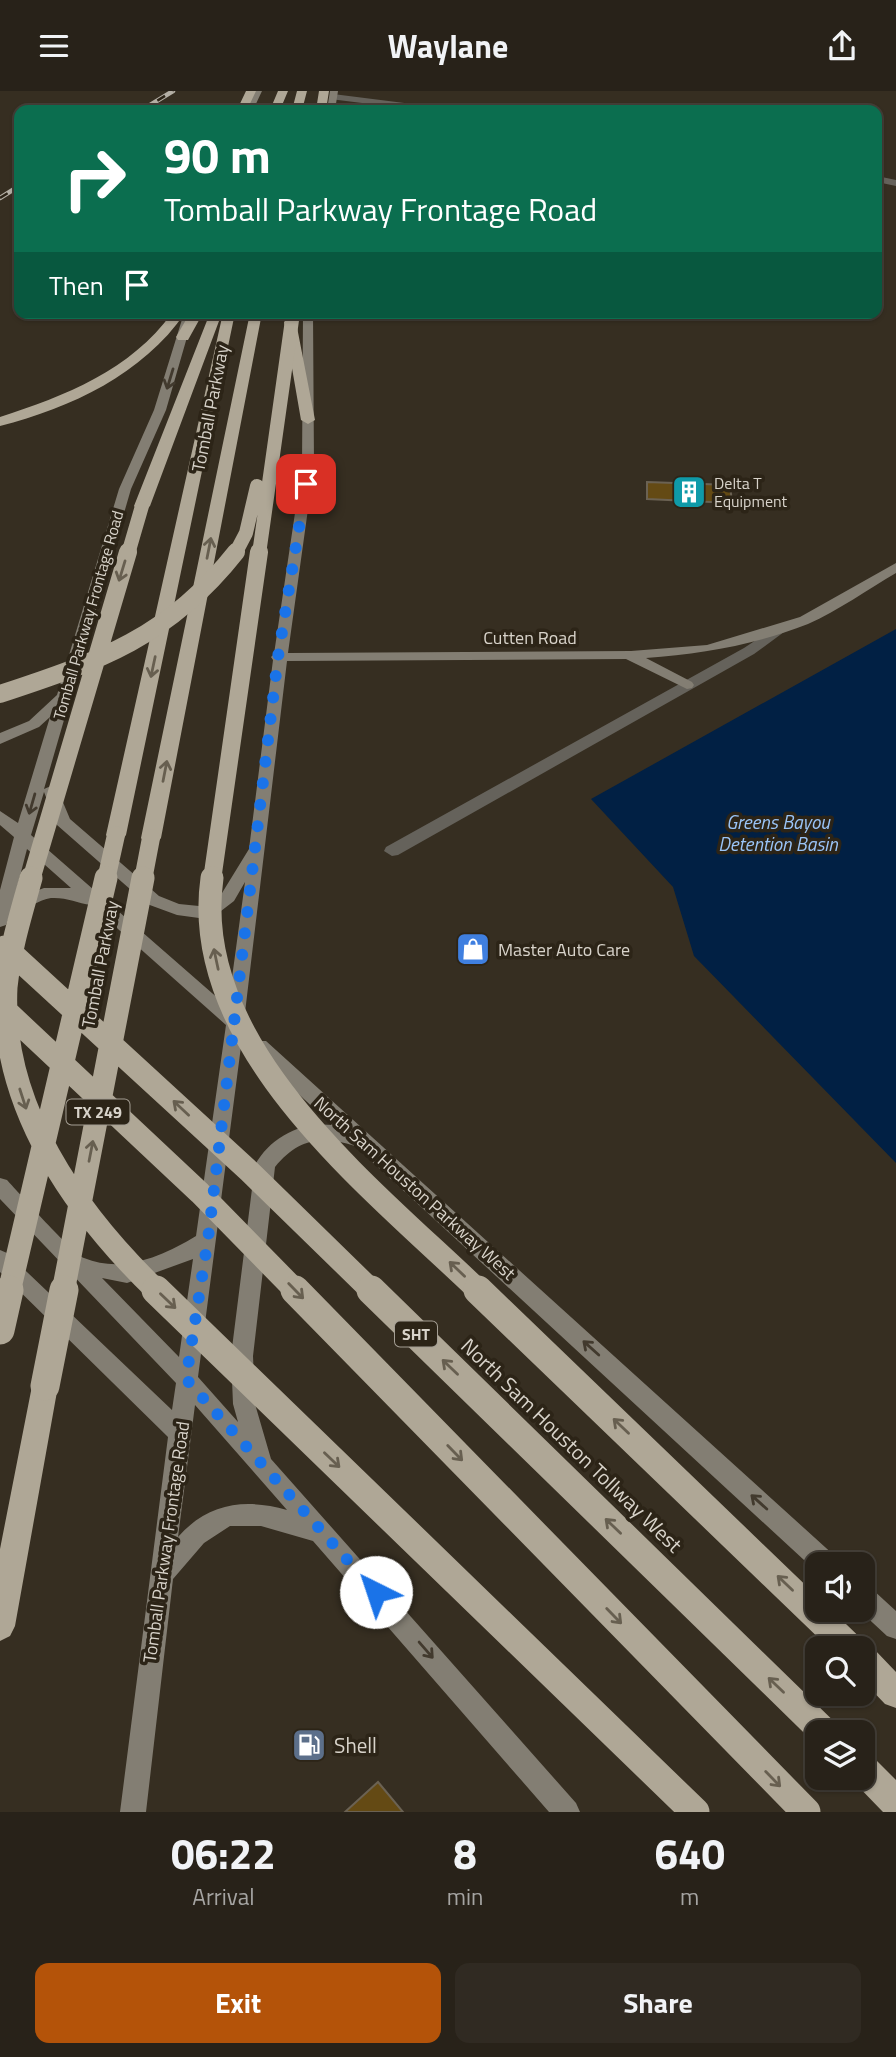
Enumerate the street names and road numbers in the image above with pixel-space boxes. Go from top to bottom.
street label: Tomball Parkway [184,342,236,474]
street label: Tomball Parkway Frontage Road [47,508,129,722]
street label: Cutten Road [483,624,577,651]
street label: Tomball Parkway [74,898,126,1030]
street label: North Sam Houston Parkway West [308,1090,522,1287]
road number: TX 249 [66,1100,130,1125]
road number: SHT [395,1322,437,1347]
street label: North Sam Houston Tollway West [454,1330,690,1560]
street label: Tomball Parkway Frontage Road [136,1419,196,1665]

